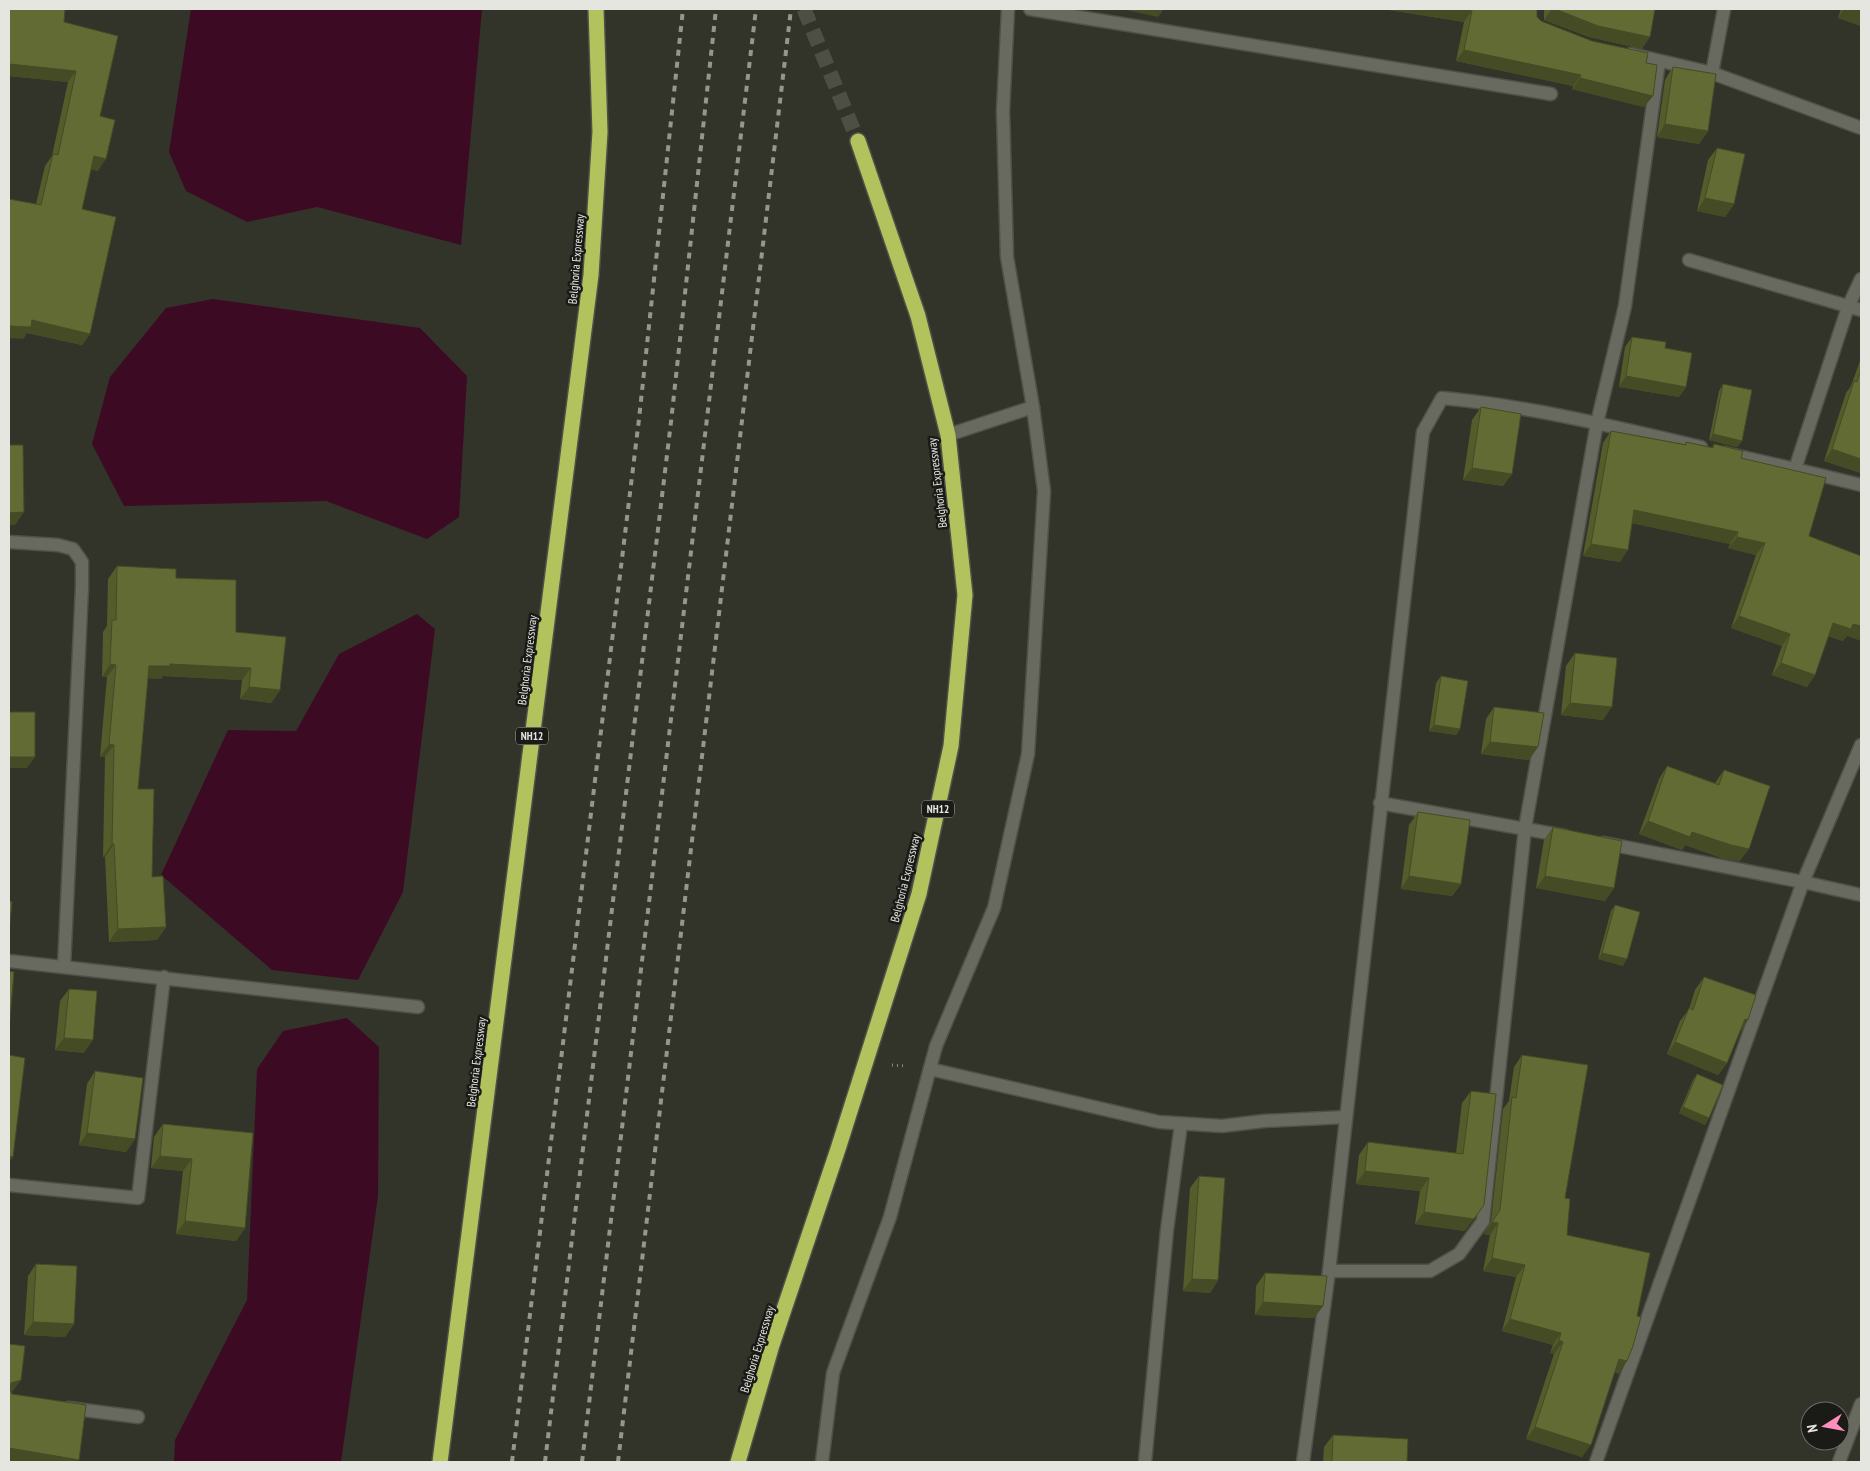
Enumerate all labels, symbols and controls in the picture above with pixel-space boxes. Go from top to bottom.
street label: Belghoria Expressway [565,213,587,305]
street label: Belghoria Expressway [924,437,950,529]
street label: Belghoria Expressway [514,614,540,706]
road number: NH12 [516,728,548,744]
road number: NH12 [922,801,954,818]
street label: Belghoria Expressway [887,832,923,924]
street label: Belghoria Expressway [463,1016,489,1108]
street label: Belghoria Expressway [737,1303,778,1394]
north arrow [1800,1401,1850,1451]
text: N [1803,1423,1822,1434]

